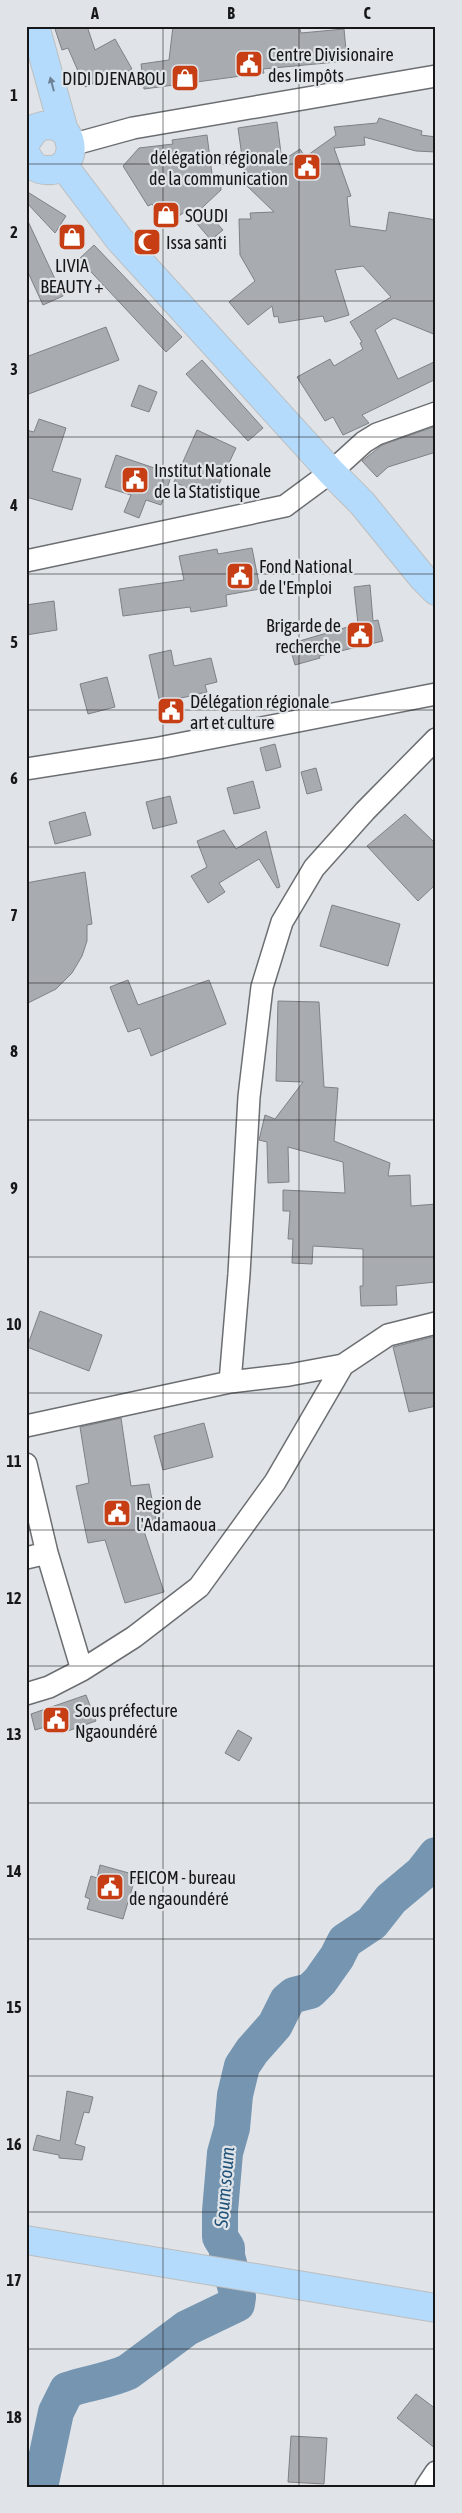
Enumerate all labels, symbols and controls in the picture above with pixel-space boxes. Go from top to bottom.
text: A [90,4,99,22]
text: B [227,4,235,22]
text: C [363,4,371,22]
place label: Centre Divisionaire des Iimpôts [268,44,394,86]
public building icon: Centre Divisionaire des Iimpôts [234,49,264,79]
shop icon: DIDI DJENABOU [170,63,200,93]
place label: DIDI DJENABOU [62,68,166,89]
one-way arrow [48,77,56,92]
text: 1 [10,86,18,104]
place label: délégation régionale de la communication [149,147,288,189]
public building icon: délégation régionale de la communication [292,152,322,182]
shop icon: SOUDI [151,200,181,230]
place label: SOUDI [185,205,228,226]
shop icon: LIVIA BEAUTY + [57,222,87,252]
text: 2 [10,223,18,241]
mosque icon: Issa santi [132,227,162,257]
place label: Issa santi [166,232,227,253]
place label: LIVIA BEAUTY + [40,255,104,297]
text: 3 [10,360,18,378]
place label: Institut Nationale de la Statistique [154,460,271,502]
public building icon: Institut Nationale de la Statistique [120,465,150,495]
text: 4 [9,496,18,514]
place label: Fond National de l'Emploi [259,556,353,598]
public building icon: Fond National de l'Emploi [225,561,255,591]
place label: Brigarde de recherche [266,615,341,657]
public building icon: Brigarde de recherche [345,620,375,650]
text: 5 [10,633,18,651]
place label: Délégation régionale art et culture [190,691,329,733]
public building icon: Délégation régionale art et culture [156,696,186,726]
text: 6 [10,769,18,787]
text: 7 [10,906,18,924]
text: 8 [10,1042,18,1060]
text: 9 [10,1179,18,1197]
text: 10 [6,1315,22,1333]
text: 11 [6,1452,22,1470]
place label: Region de l'Adamaoua [136,1493,216,1535]
public building icon: Region de l'Adamaoua [102,1498,132,1528]
text: 12 [6,1589,22,1607]
place label: Sous préfecture Ngaoundéré [75,1700,178,1742]
public building icon: Sous préfecture Ngaoundéré [41,1705,71,1735]
text: 13 [6,1725,22,1743]
text: 14 [6,1862,22,1880]
place label: FEICOM - bureau de ngaoundéré [129,1867,236,1909]
public building icon: FEICOM - bureau de ngaoundéré [95,1872,125,1902]
text: 15 [6,1998,22,2016]
text: 16 [6,2135,22,2153]
water label: Soum soum [209,2145,239,2229]
text: 17 [6,2271,22,2289]
text: 18 [6,2408,22,2426]

